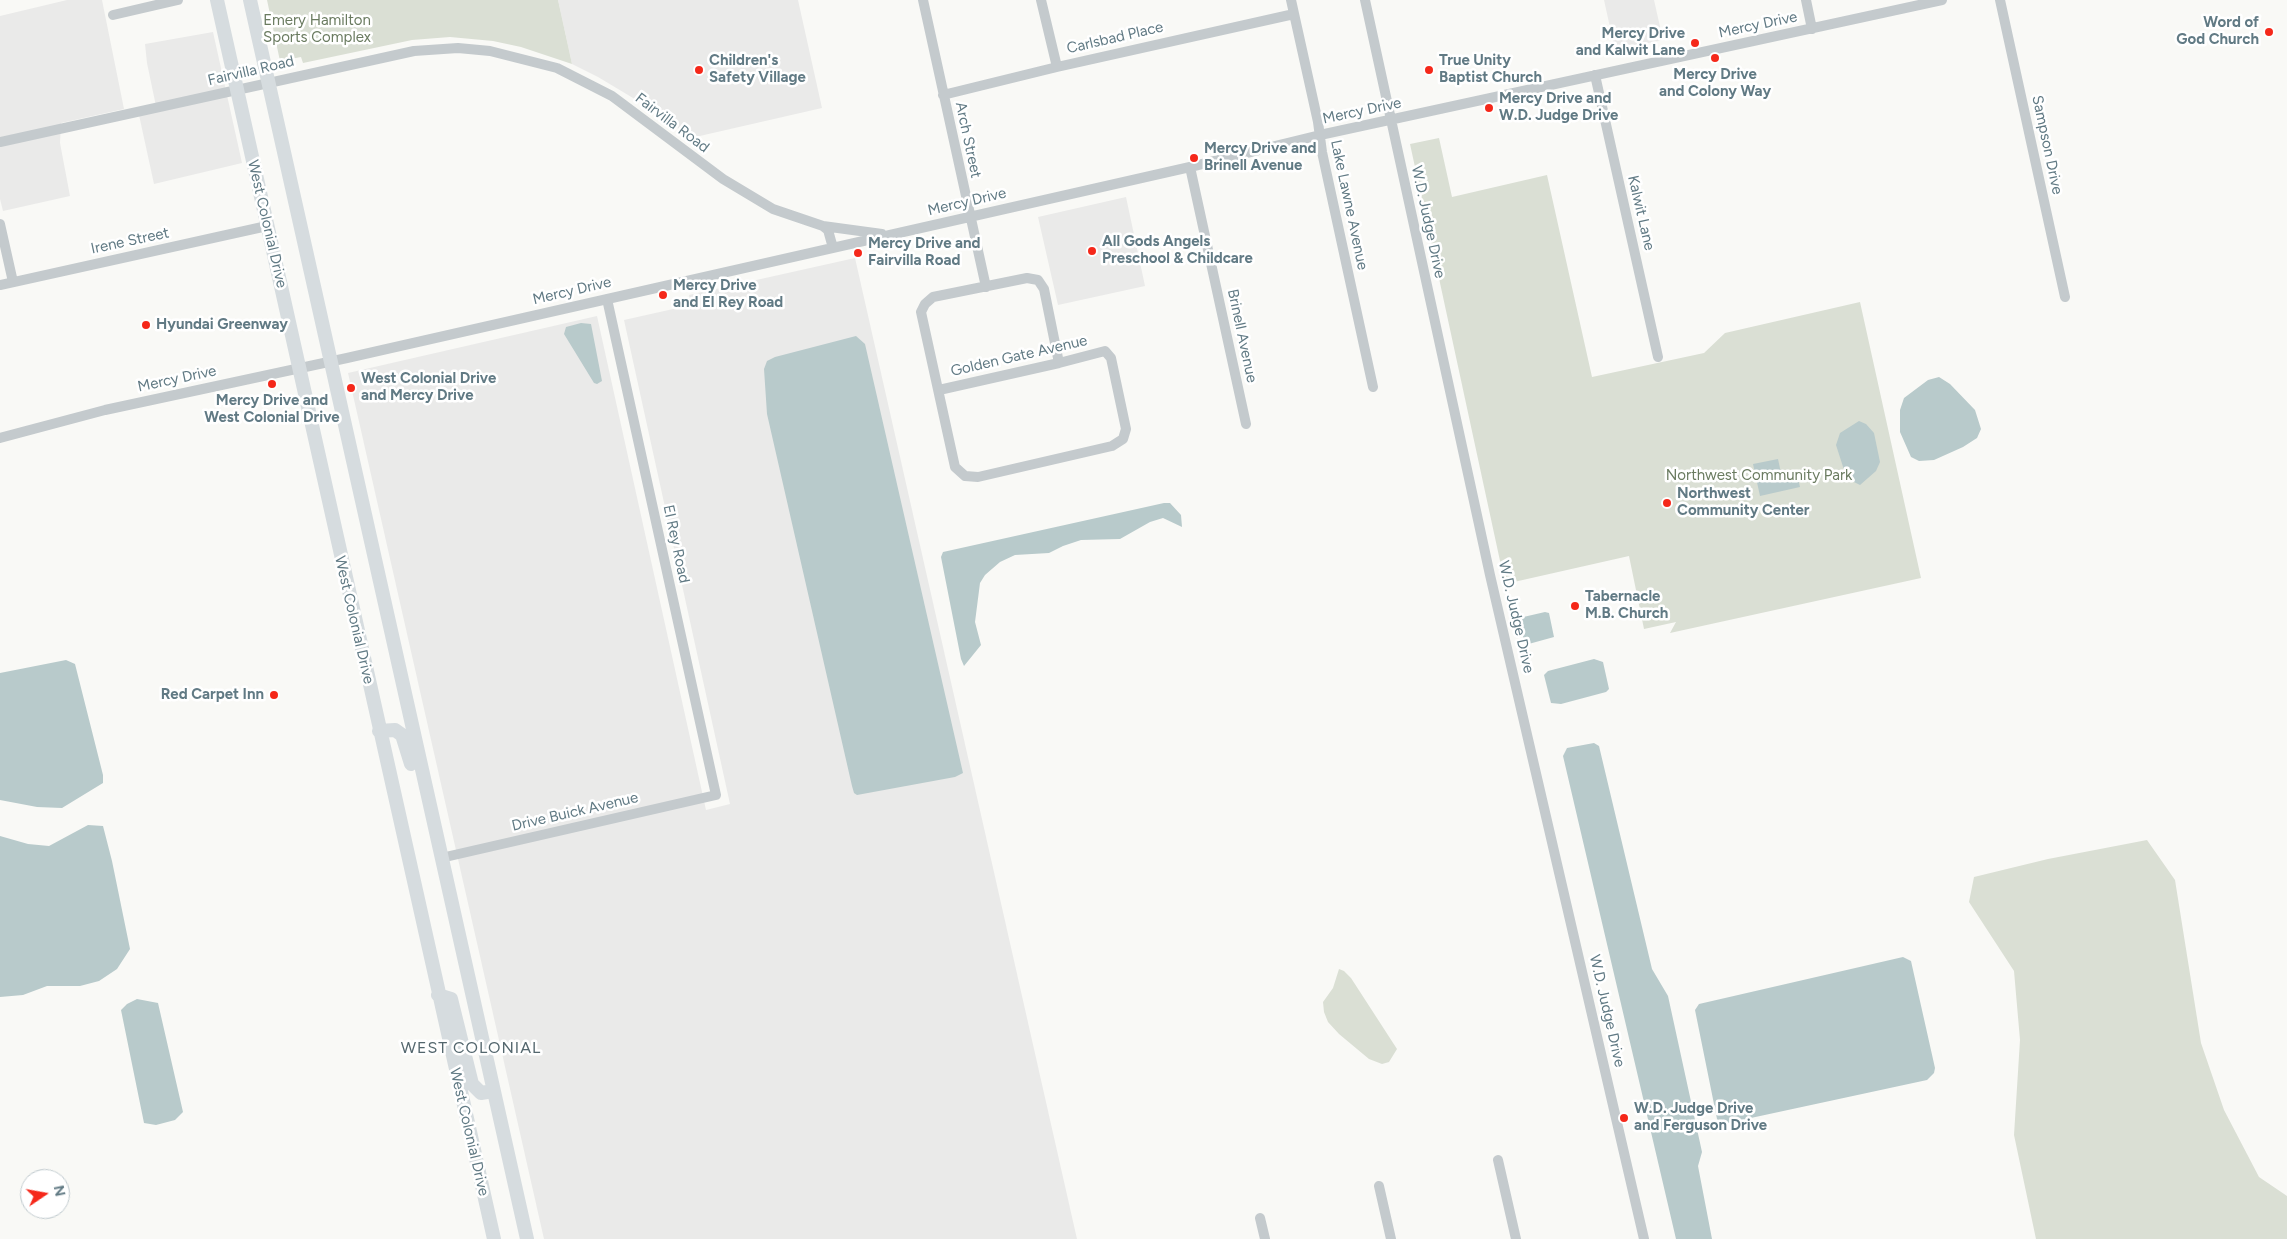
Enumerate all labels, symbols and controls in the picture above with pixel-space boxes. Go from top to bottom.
street label: Mercy Drive [1717,8,1799,42]
park label: Emery Hamilton Sports Complex [263,12,371,47]
place label: Word of God Church [2176,14,2259,49]
street label: Carlsbad Place [1065,18,1165,58]
place label: Mercy Drive and Kalwit Lane [1576,25,1685,60]
marker: Word of God Church [2263,26,2275,38]
marker: Mercy Drive and Kalwit Lane [1689,37,1701,49]
street label: Fairvilla Road [206,52,296,90]
place label: Children's Safety Village [709,52,806,87]
place label: True Unity Baptist Church [1439,52,1542,87]
marker: Mercy Drive and Colony Way [1709,52,1721,64]
marker: Children's Safety Village [693,64,705,76]
marker: True Unity Baptist Church [1423,64,1435,76]
place label: Mercy Drive and Colony Way [1659,66,1771,101]
street label: Fairvilla Road [631,89,713,157]
place label: Mercy Drive and W.D. Judge Drive [1499,90,1618,125]
street label: Mercy Drive [1321,94,1403,128]
street label: Sampson Drive [2028,94,2066,196]
street label: Arch Street [951,100,985,180]
marker: Mercy Drive and W.D. Judge Drive [1483,102,1495,114]
street label: Lake Lawne Avenue [1326,138,1372,272]
place label: Mercy Drive and Brinell Avenue [1204,140,1316,175]
marker: Mercy Drive and Brinell Avenue [1188,152,1200,164]
street label: West Colonial Drive [243,158,291,290]
street label: W.D. Judge Drive [1407,164,1449,280]
street label: Kalwit Lane [1624,174,1658,252]
street label: Mercy Drive [926,184,1008,220]
street label: Irene Street [89,224,171,258]
place label: All Gods Angels Preschool & Childcare [1102,233,1253,268]
place label: Mercy Drive and Fairvilla Road [868,235,980,270]
marker: All Gods Angels Preschool & Childcare [1086,245,1098,257]
marker: Mercy Drive and Fairvilla Road [852,247,864,259]
street label: Mercy Drive [531,273,613,309]
place label: Mercy Drive and El Rey Road [673,277,783,312]
street label: Brinell Avenue [1223,288,1261,384]
marker: Mercy Drive and El Rey Road [657,289,669,301]
place label: Hyundai Greenway [156,316,288,334]
marker: Hyundai Greenway [140,319,152,331]
street label: Golden Gate Avenue [949,332,1089,380]
street label: Mercy Drive [136,362,218,396]
place label: West Colonial Drive and Mercy Drive [361,370,496,405]
marker: Mercy Drive and West Colonial Drive [266,378,278,390]
marker: West Colonial Drive and Mercy Drive [345,382,357,394]
place label: Mercy Drive and West Colonial Drive [204,392,340,427]
park label: Northwest Community Park [1666,467,1852,485]
place label: Northwest Community Center [1677,485,1810,520]
marker: Northwest Community Center [1661,497,1673,509]
street label: El Rey Road [659,503,693,585]
street label: West Colonial Drive [330,554,378,686]
street label: W.D. Judge Drive [1494,559,1538,675]
place label: Tabernacle M.B. Church [1585,588,1668,623]
marker: Tabernacle M.B. Church [1569,600,1581,612]
place label: Red Carpet Inn [161,686,264,704]
marker: Red Carpet Inn [268,689,280,701]
street label: Drive Buick Avenue [510,789,640,835]
street label: W.D. Judge Drive [1585,953,1629,1069]
district label: WEST COLONIAL [399,1038,543,1058]
street label: West Colonial Drive [445,1066,493,1198]
place label: W.D. Judge Drive and Ferguson Drive [1634,1100,1767,1135]
marker: W.D. Judge Drive and Ferguson Drive [1618,1112,1630,1124]
north arrow [20,1169,70,1219]
text: N [50,1184,69,1198]

